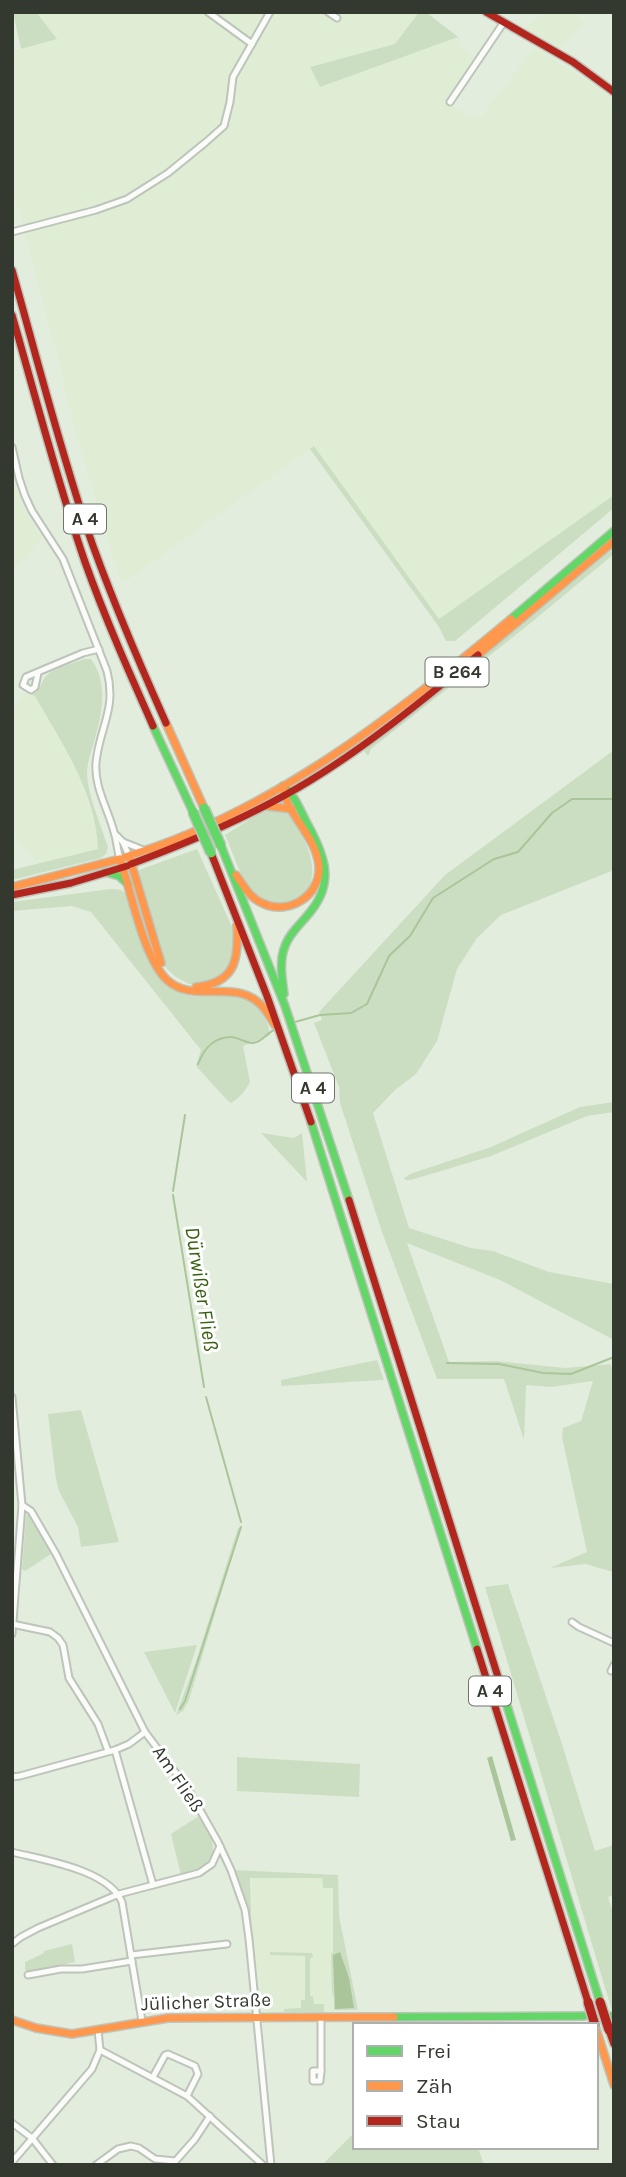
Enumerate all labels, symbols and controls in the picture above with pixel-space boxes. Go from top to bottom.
road number: A 4 [64,504,106,534]
road number: B 264 [426,658,489,686]
road number: A 4 [292,1073,334,1102]
water label: Dürwißer Fließ [180,1225,224,1353]
road number: A 4 [469,1676,511,1706]
street label: Am Fließ [148,1742,208,1816]
street label: Jülicher Straße [141,1989,271,2015]
legend [353,2023,598,2149]
text: Frei [416,2039,452,2063]
text: Zäh [416,2074,453,2098]
text: Stau [416,2109,461,2133]

